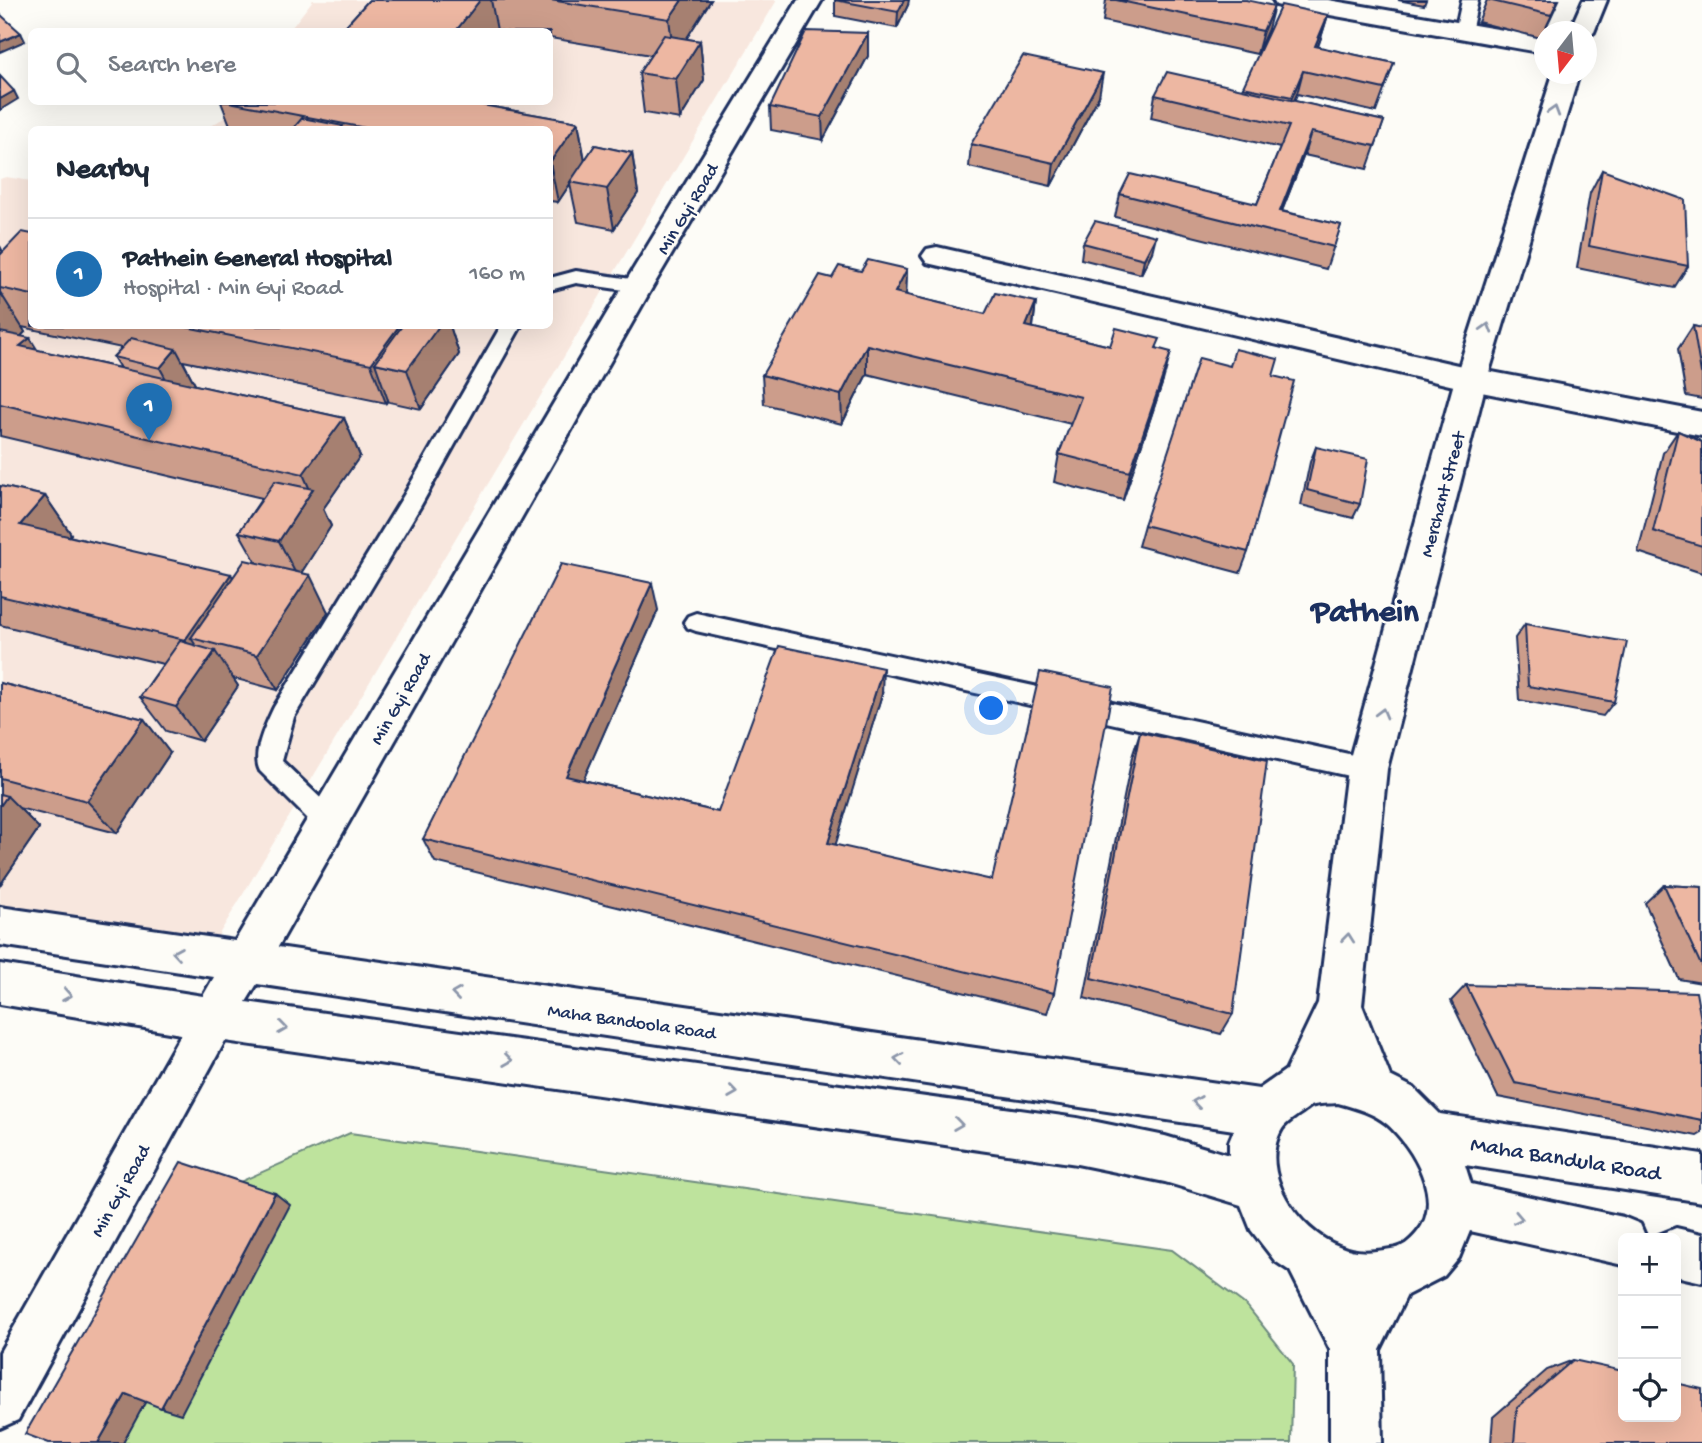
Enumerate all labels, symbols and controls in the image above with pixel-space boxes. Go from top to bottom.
north arrow [1534,21,1597,84]
search box [28,28,553,105]
icon: search [52,48,90,86]
text: Search here [108,51,236,82]
one-way arrow [1546,105,1561,117]
text: Nearby [56,154,149,189]
street label: Min Gyi Road [653,158,726,260]
text: Pathein General Hospital [123,245,392,276]
text: 1 [74,261,84,288]
text: 160 m [469,261,525,288]
text: Hospital · Min Gyi Road [123,276,342,303]
one-way arrow [1479,323,1493,335]
pin: 1 [126,383,172,441]
street label: Merchant Street [1417,428,1473,560]
district label: Pathein [1309,595,1419,633]
street label: Min Gyi Road [366,648,438,750]
your location [974,691,1008,725]
one-way arrow [1374,707,1388,719]
one-way arrow [1340,932,1355,943]
one-way arrow [171,946,183,961]
one-way arrow [61,987,73,1002]
one-way arrow [450,987,462,1002]
street label: Maha Bandoola Road [546,1000,719,1047]
one-way arrow [277,1021,288,1036]
one-way arrow [893,1051,905,1066]
one-way arrow [502,1053,514,1068]
one-way arrow [727,1085,739,1100]
one-way arrow [1191,1095,1203,1110]
one-way arrow [952,1117,964,1132]
street label: Maha Bandula Road [1468,1132,1664,1189]
street label: Min Gyi Road [87,1140,158,1242]
one-way arrow [1512,1209,1524,1224]
map controls [1618,1233,1681,1422]
button: + [1618,1233,1681,1296]
button: − [1618,1296,1681,1359]
button: locate [1618,1359,1681,1422]

